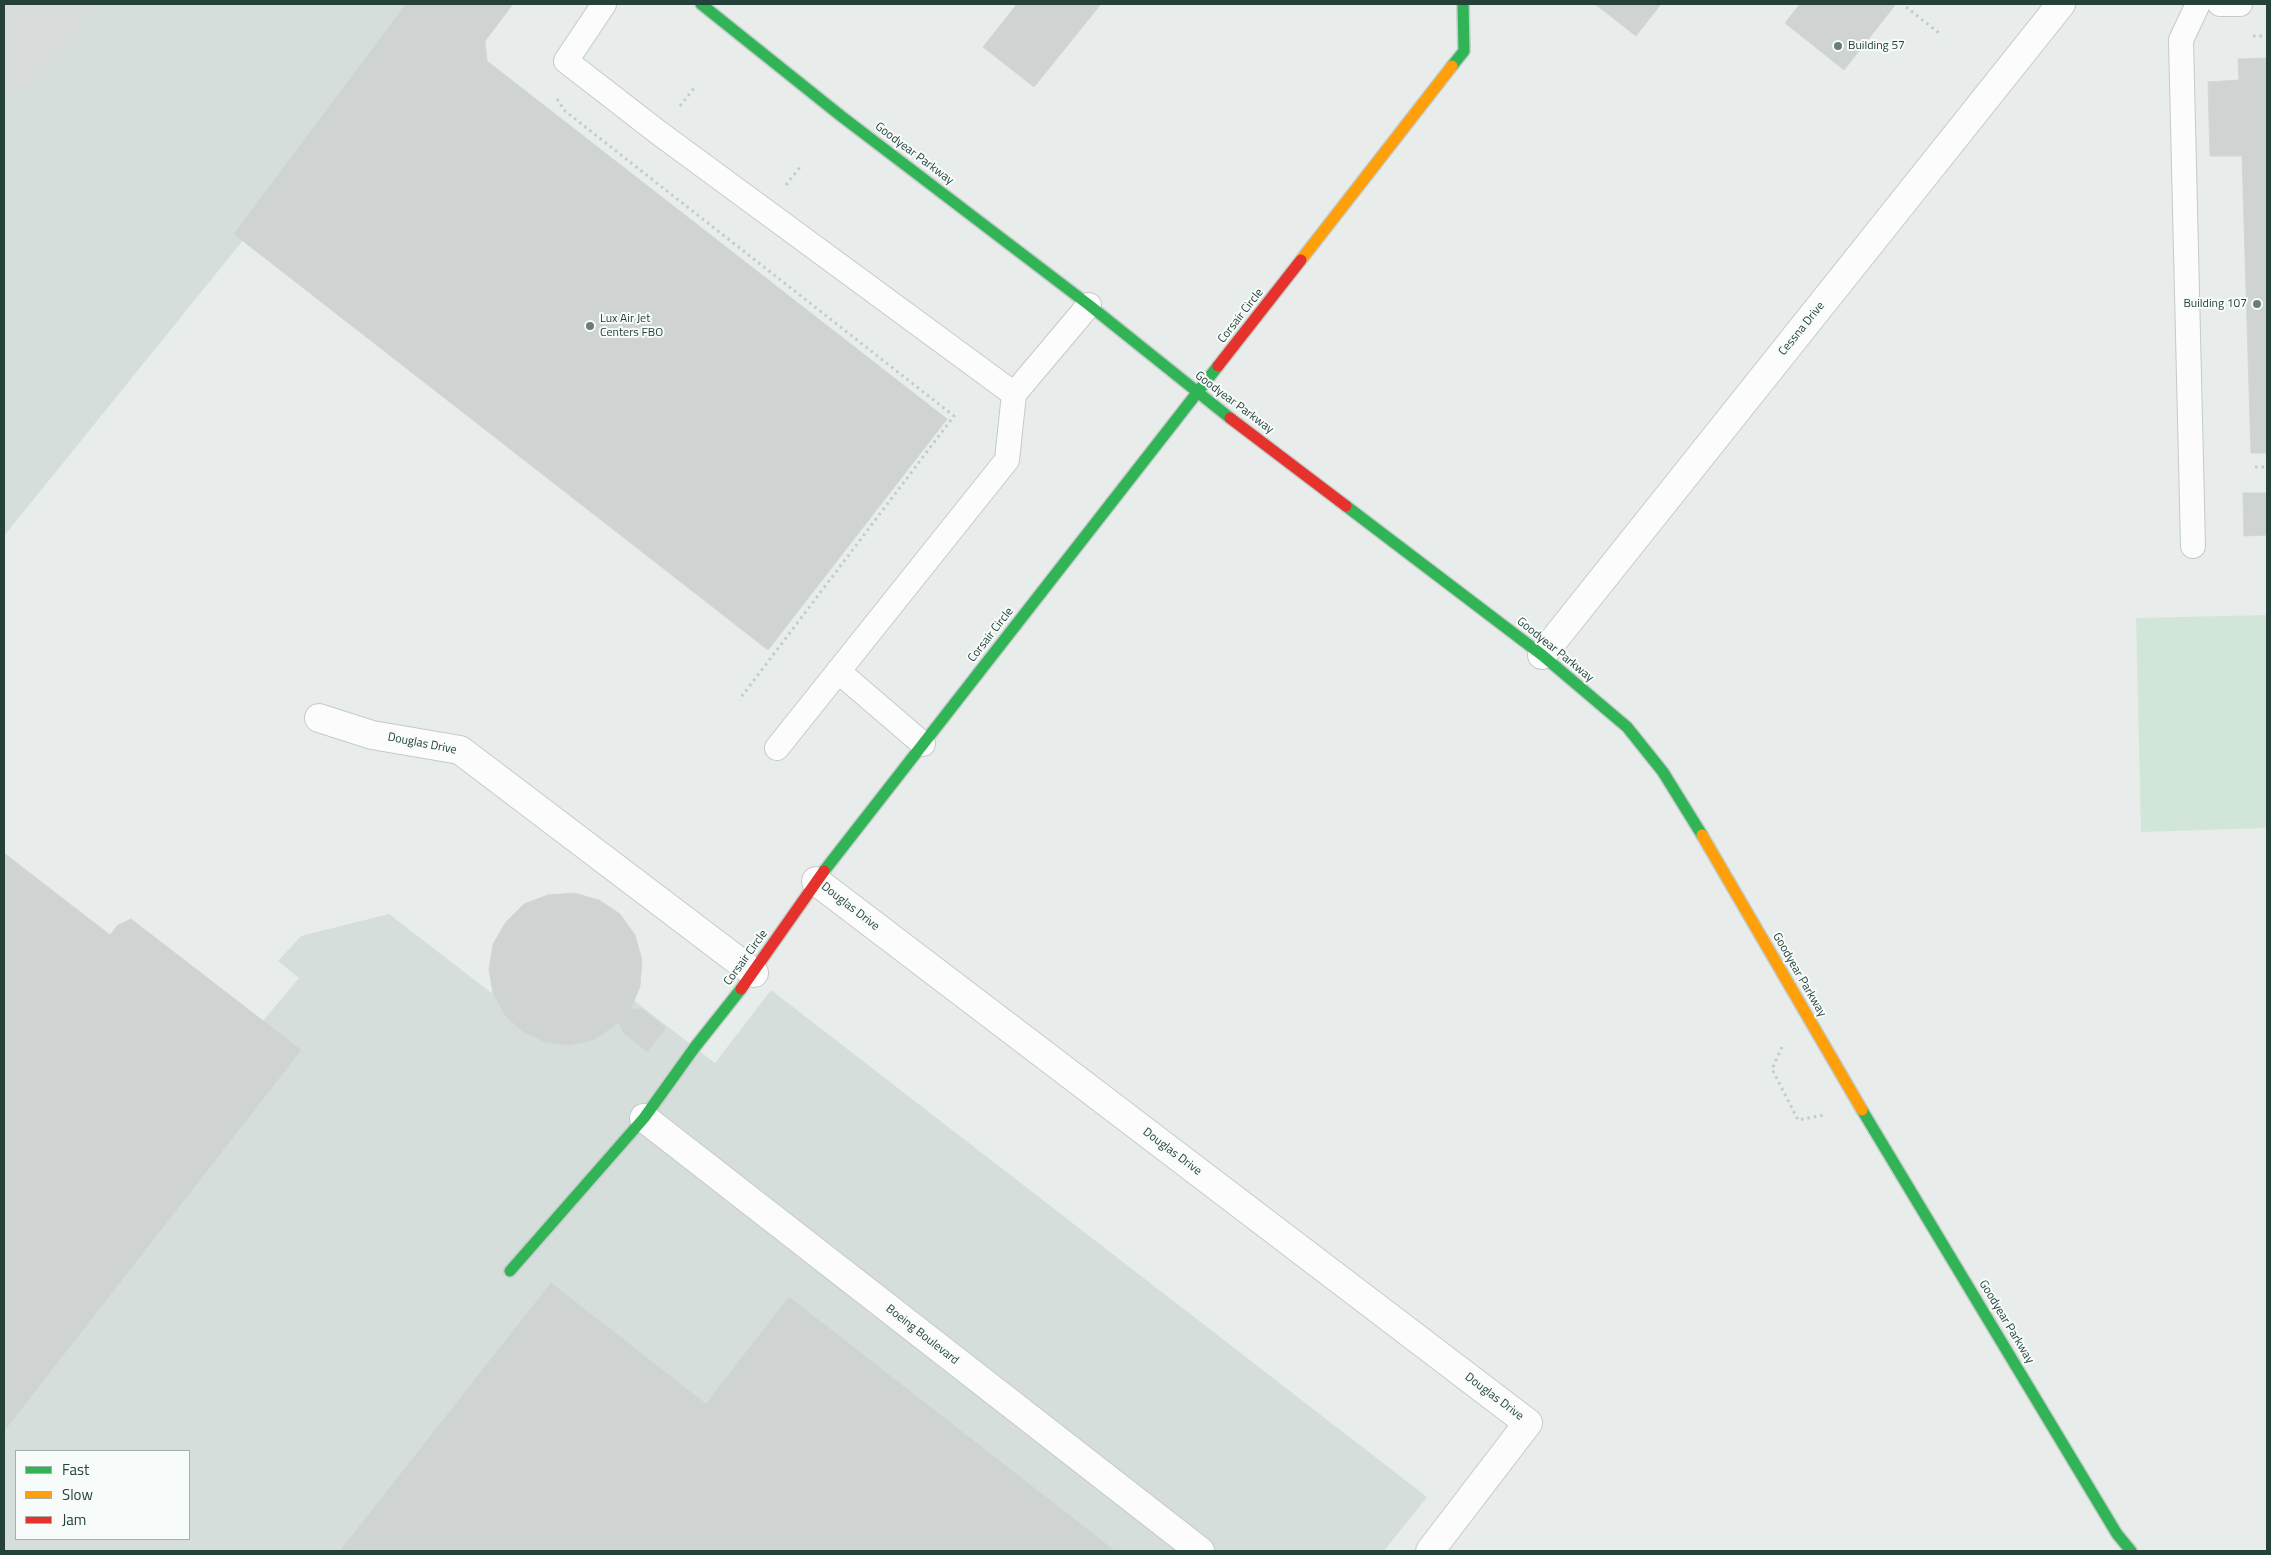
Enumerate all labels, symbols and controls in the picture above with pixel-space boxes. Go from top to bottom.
place label: Building 57 [1848,39,1905,53]
marker: Building 57 [1832,40,1844,52]
street label: Goodyear Parkway [872,120,956,188]
street label: Corsair Circle [1215,286,1267,346]
place label: Building 107 [2183,297,2247,311]
marker: Building 107 [2251,298,2263,310]
street label: Cessna Drive [1776,299,1828,359]
place label: Lux Air Jet Centers FBO [600,312,663,340]
marker: Lux Air Jet Centers FBO [584,320,596,332]
street label: Goodyear Parkway [1192,369,1276,437]
street label: Corsair Circle [965,605,1017,665]
street label: Goodyear Parkway [1514,615,1596,685]
street label: Douglas Drive [386,730,458,758]
street label: Douglas Drive [818,880,882,934]
street label: Corsair Circle [721,927,771,989]
street label: Goodyear Parkway [1769,930,1829,1020]
street label: Douglas Drive [1140,1125,1204,1179]
street label: Goodyear Parkway [1975,1278,2037,1366]
street label: Boeing Boulevard [883,1302,961,1368]
street label: Douglas Drive [1462,1370,1526,1424]
legend [15,1450,190,1540]
text: Fast [62,1458,89,1481]
text: Slow [62,1483,93,1506]
text: Jam [62,1508,86,1531]

